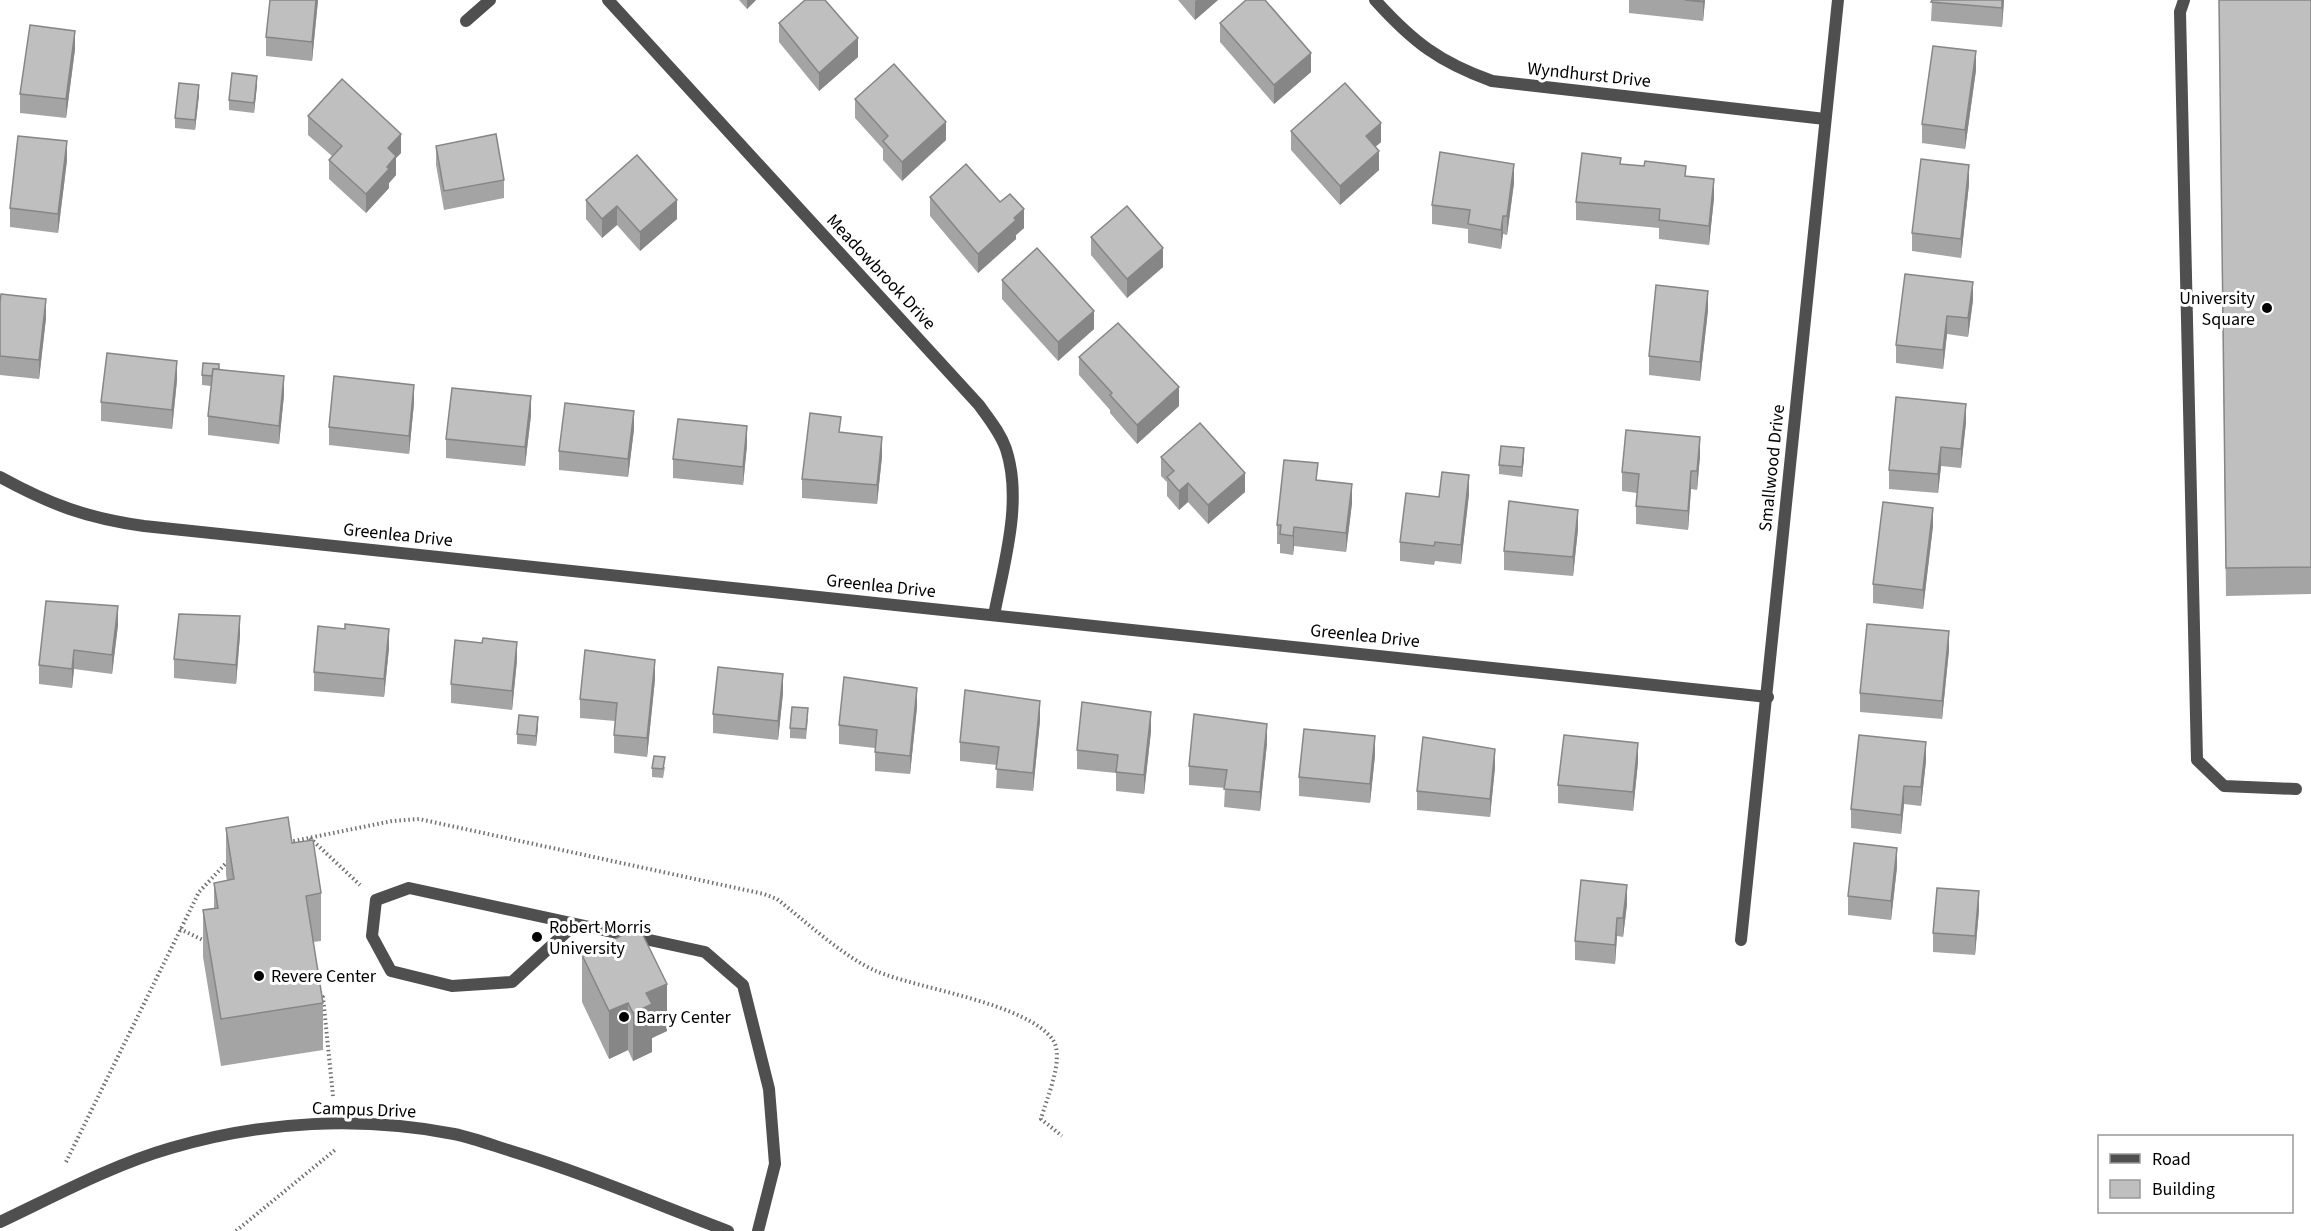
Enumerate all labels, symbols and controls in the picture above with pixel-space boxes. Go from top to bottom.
street label: Wyndhurst Drive [1526,56,1652,94]
street label: Meadowbrook Drive [821,208,942,336]
place label: University Square [2179,286,2256,332]
marker: University Square [2260,301,2274,315]
street label: Smallwood Drive [1753,403,1791,533]
street label: Greenlea Drive [342,517,454,553]
street label: Greenlea Drive [825,568,937,604]
street label: Greenlea Drive [1309,618,1421,654]
place label: Robert Morris University [549,915,651,961]
marker: Robert Morris University [530,930,544,944]
place label: Revere Center [271,964,377,989]
marker: Revere Center [252,969,266,983]
place label: Barry Center [636,1005,731,1030]
marker: Barry Center [617,1010,631,1024]
street label: Campus Drive [311,1096,417,1124]
legend [2098,1135,2293,1213]
text: Road [2152,1147,2191,1172]
text: Building [2152,1177,2215,1202]

